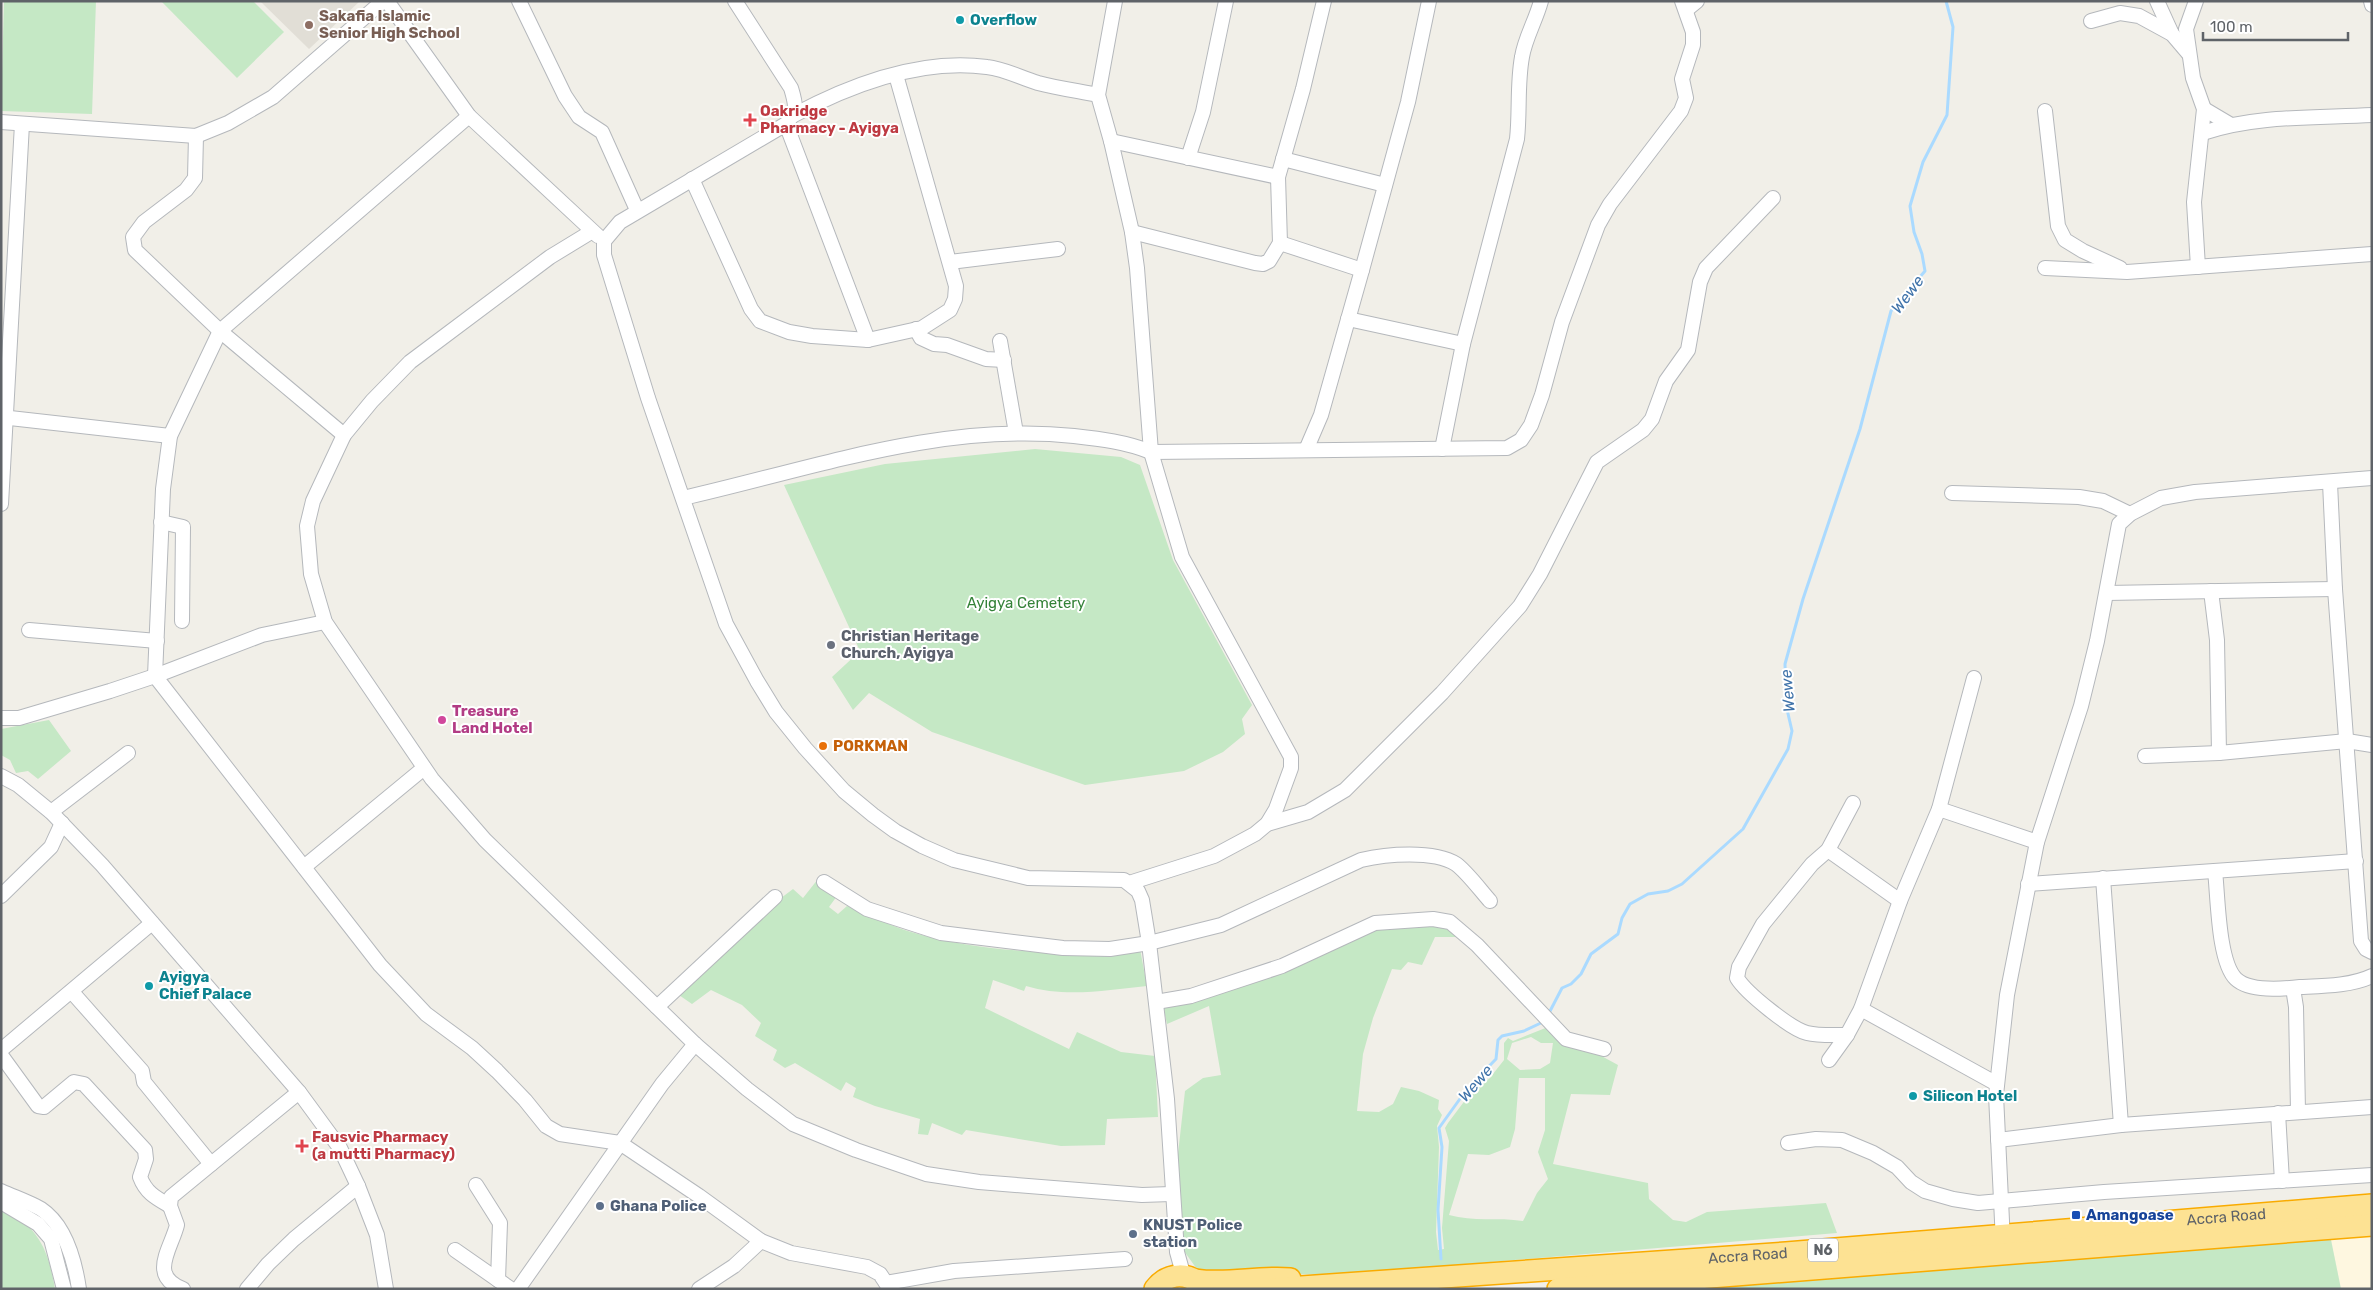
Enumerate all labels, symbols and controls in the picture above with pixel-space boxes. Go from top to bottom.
place label: Sakafia Islamic Senior High School [319,7,460,42]
scale bar [2203,10,2348,42]
place label: Overflow [970,11,1038,29]
marker: Overflow [954,14,966,26]
text: 100 m [2210,18,2252,36]
marker: Sakafia Islamic Senior High School [303,19,315,31]
place label: Oakridge Pharmacy - Ayigya [760,102,899,137]
marker: Oakridge Pharmacy - Ayigya [744,114,756,126]
water label: Wewe [1887,271,1928,317]
park label: Ayigya Cemetery [967,594,1085,612]
place label: Christian Heritage Church, Ayigya [841,627,979,662]
marker: Christian Heritage Church, Ayigya [825,639,837,651]
water label: Wewe [1776,669,1799,713]
place label: Treasure Land Hotel [452,702,533,737]
marker: Treasure Land Hotel [436,714,448,726]
place label: PORKMAN [833,737,908,755]
marker: PORKMAN [817,740,829,752]
place label: Ayigya Chief Palace [159,968,252,1003]
marker: Ayigya Chief Palace [143,980,155,992]
water label: Wewe [1454,1061,1497,1106]
place label: Silicon Hotel [1923,1087,2017,1105]
marker: Silicon Hotel [1907,1090,1919,1102]
place label: Fausvic Pharmacy (a mutti Pharmacy) [312,1128,455,1163]
marker: Fausvic Pharmacy (a mutti Pharmacy) [296,1140,308,1152]
place label: Ghana Police [610,1197,707,1215]
marker: Ghana Police [594,1200,606,1212]
street label: Accra Road [2186,1205,2267,1229]
place label: Amangoase [2086,1206,2174,1224]
marker: Amangoase [2070,1209,2082,1221]
place label: KNUST Police station [1143,1216,1242,1251]
marker: KNUST Police station [1127,1228,1139,1240]
road number: N6 [1808,1238,1838,1262]
street label: Accra Road [1707,1244,1788,1267]

